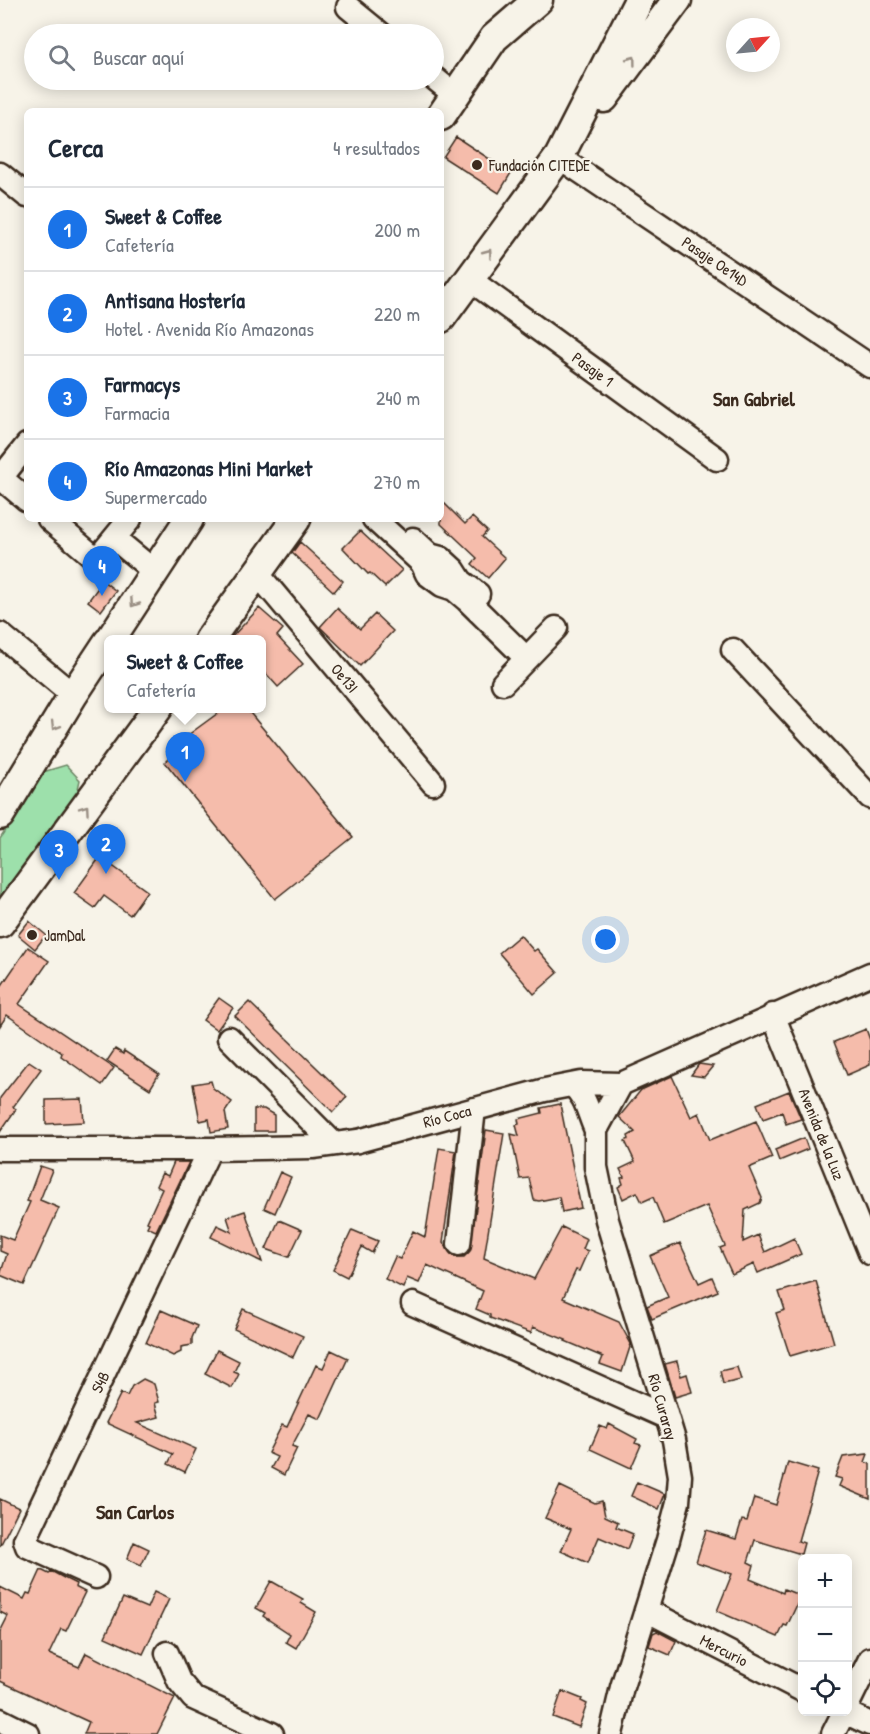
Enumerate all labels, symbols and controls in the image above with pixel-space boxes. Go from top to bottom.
north arrow [726,18,780,72]
search box [24,24,444,90]
icon: search [45,41,78,74]
text: Buscar aquí [93,42,185,72]
one-way arrow [625,56,636,67]
text: Cerca [48,130,103,165]
text: 4 resultados [333,134,420,161]
place label: Fundación CITEDE [488,154,590,176]
marker: Fundación CITEDE [470,158,484,172]
text: Sweet & Coffee [105,201,222,231]
text: 1 [64,216,71,243]
text: 200 m [375,216,420,243]
text: Cafetería [105,231,174,258]
street label: Pasaje Oe14D [678,231,753,291]
one-way arrow [481,249,492,260]
text: Antisana Hostería [105,285,245,315]
text: 2 [63,300,72,327]
text: 220 m [374,300,420,327]
text: Hotel · Avenida Río Amazonas [105,315,314,342]
street label: Pasaje 1 [568,347,618,392]
text: Farmacys [105,369,180,399]
text: 3 [63,384,72,411]
text: 240 m [376,384,420,411]
district label: San Gabriel [713,385,796,412]
text: Farmacia [105,399,170,426]
text: Río Amazonas Mini Market [105,453,312,483]
text: 4 [64,468,71,495]
text: 270 m [374,468,420,495]
text: Supermercado [105,483,207,510]
pin: 4 [82,546,122,596]
one-way arrow [130,596,141,607]
popup [104,635,266,713]
text: Sweet & Coffee [126,646,244,676]
street label: Oe13I [326,659,364,697]
text: Cafetería [126,676,195,703]
one-way arrow [50,720,62,730]
pin: 1 [166,732,204,782]
one-way arrow [78,804,89,815]
pin: 2 [86,824,126,874]
pin: 3 [40,830,78,880]
place label: JamDal [44,924,86,946]
your location [591,925,620,954]
marker: JamDal [25,928,39,942]
street label: Avenida de la Luz [794,1085,850,1183]
street label: Río Coca [421,1099,473,1133]
street label: S4B [85,1368,115,1396]
street label: Río Curaray [643,1371,683,1443]
district label: San Carlos [96,1498,174,1525]
map controls [798,1554,852,1716]
button: + [798,1554,852,1608]
button: − [798,1608,852,1662]
street label: Mercurio [696,1629,752,1672]
button: locate [798,1662,852,1716]

